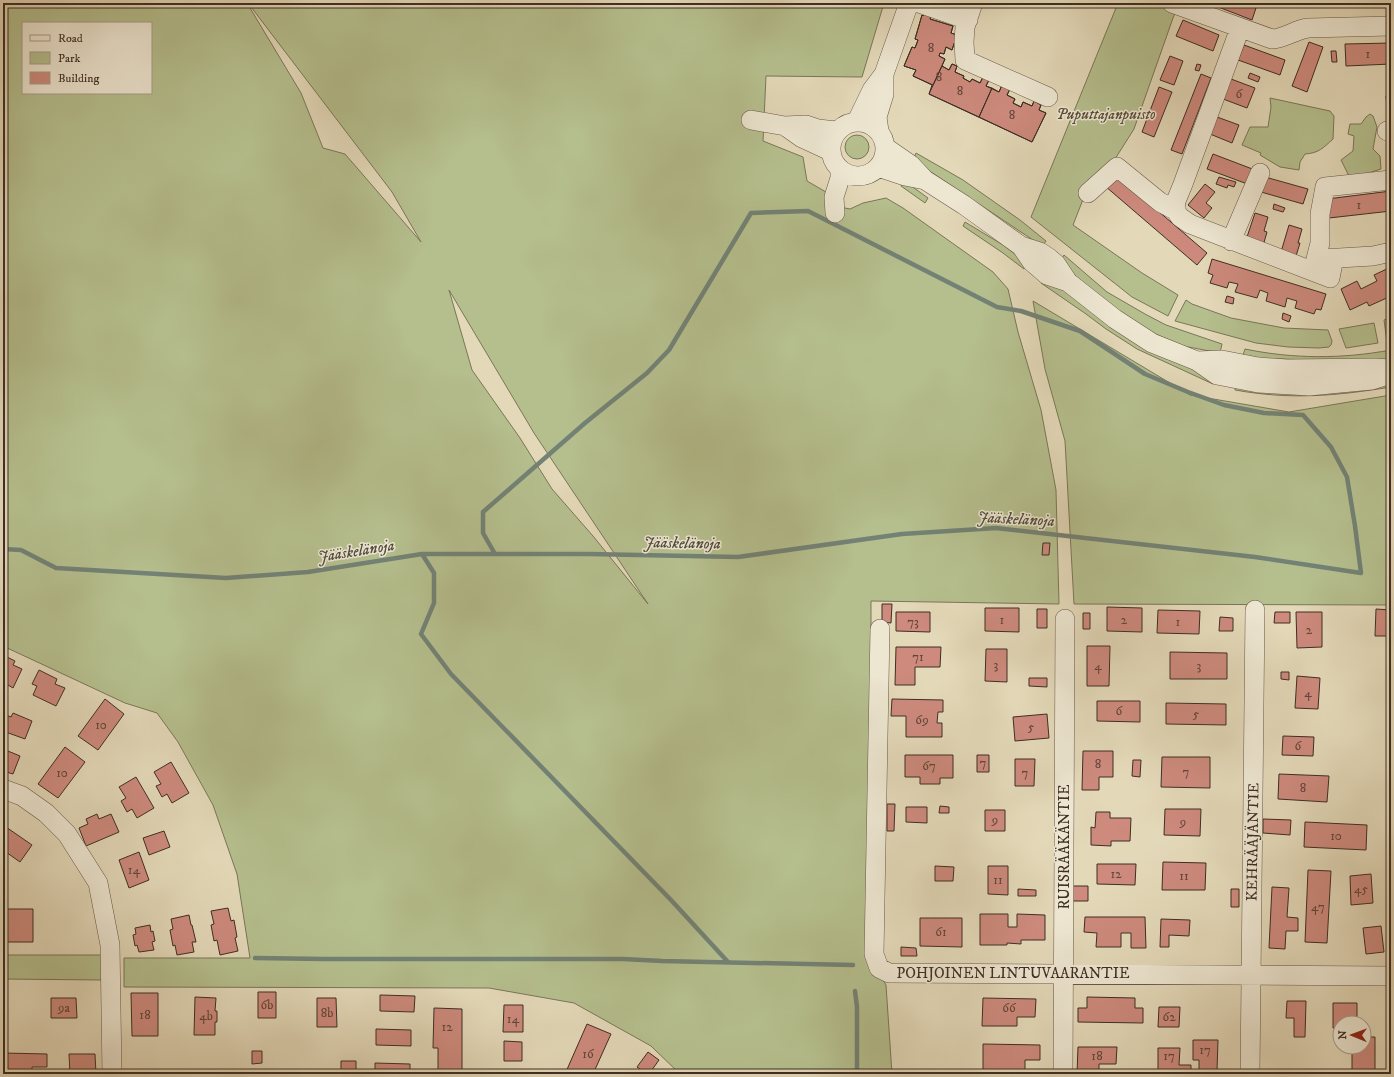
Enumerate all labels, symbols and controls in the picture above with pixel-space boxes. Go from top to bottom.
legend [22,22,152,94]
text: Road [58,31,83,46]
house number: 8 [928,40,934,56]
house number: 1 [1366,46,1371,62]
text: Park [58,51,80,66]
house number: 8 [936,69,942,85]
text: Building [58,71,99,86]
house number: 8 [957,83,963,99]
house number: 6 [1236,86,1244,102]
park label: Puputtajanpuisto [1056,105,1156,124]
house number: 8 [1009,107,1015,123]
house number: 1 [1357,197,1362,213]
water label: Jääskelänoja [977,507,1055,531]
water label: Jääskelänoja [643,532,721,554]
water label: Jääskelänoja [316,535,396,567]
house number: 1 [1000,612,1005,628]
house number: 2 [1121,612,1128,628]
house number: 73 [907,614,919,630]
house number: 1 [1176,614,1181,630]
house number: 2 [1306,622,1313,638]
house number: 71 [912,649,924,665]
house number: 3 [994,657,999,673]
house number: 4 [1094,658,1102,674]
house number: 3 [1197,658,1202,674]
house number: 4 [1304,685,1312,701]
house number: 6 [1116,703,1124,719]
house number: 5 [1193,706,1200,722]
house number: 69 [915,712,929,728]
house number: 10 [95,717,107,733]
house number: 5 [1028,719,1035,735]
house number: 6 [1295,738,1303,754]
house number: 7 [980,755,987,771]
house number: 8 [1095,756,1101,772]
house number: 67 [922,758,936,774]
house number: 7 [1183,764,1190,780]
house number: 10 [56,765,68,781]
house number: 7 [1022,765,1029,781]
house number: 8 [1300,780,1306,796]
street label: KEHRÄÄJÄNTIE [1242,782,1264,901]
street label: RUISRÄÄKÄNTIE [1055,784,1074,910]
house number: 9 [991,812,998,828]
house number: 9 [1179,814,1186,830]
house number: 10 [1330,828,1342,844]
house number: 14 [128,862,141,878]
house number: 12 [1110,866,1122,882]
house number: 11 [1179,868,1189,884]
house number: 11 [993,872,1003,888]
house number: 45 [1354,881,1368,897]
house number: 47 [1311,899,1325,915]
house number: 61 [935,924,947,940]
street label: POHJOINEN LINTUVAARANTIE [896,964,1130,983]
house number: 6b [261,997,273,1013]
house number: 9a [57,1000,70,1016]
house number: 66 [1002,1000,1017,1016]
house number: 8b [321,1005,333,1021]
house number: 18 [139,1007,151,1023]
house number: 4b [199,1008,213,1024]
house number: 62 [1162,1009,1176,1025]
house number: 14 [507,1011,520,1027]
north arrow [1332,1015,1372,1055]
house number: 12 [441,1019,453,1035]
text: N [1336,1030,1350,1039]
house number: 17 [1199,1042,1211,1058]
house number: 16 [582,1046,595,1062]
house number: 18 [1091,1048,1103,1064]
house number: 17 [1163,1048,1175,1064]

